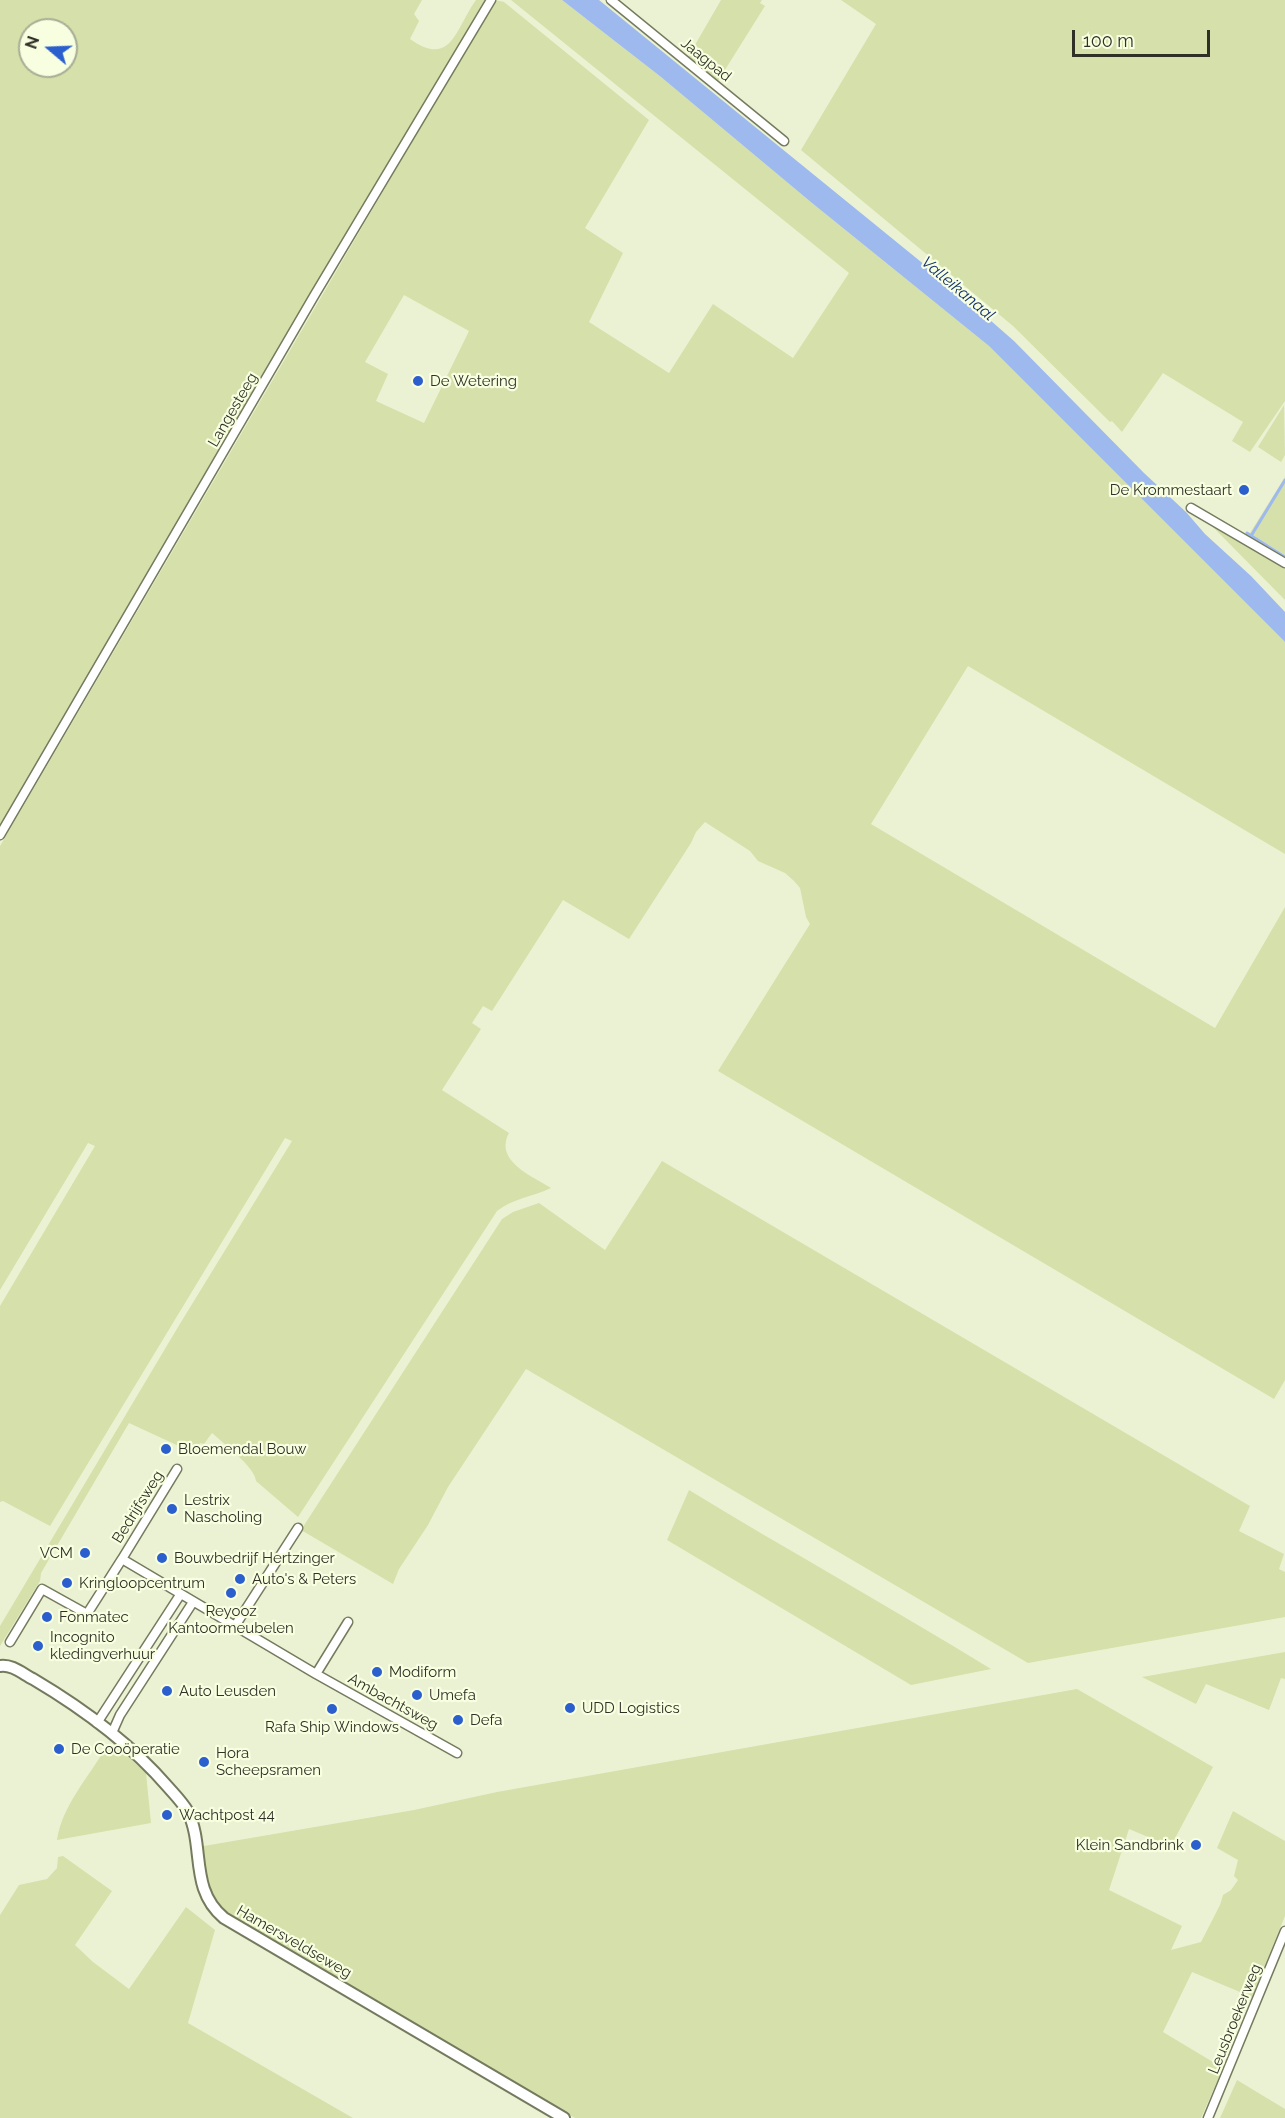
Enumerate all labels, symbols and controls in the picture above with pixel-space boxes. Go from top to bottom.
north arrow [18,18,78,78]
scale bar [1075,18,1213,56]
text: 100 m [1083,30,1134,51]
text: N [21,34,43,51]
street label: Jaagpad [677,34,735,86]
water label: Valleikanaal [917,253,999,325]
street label: Langesteeg [205,370,261,450]
place label: De Wetering [430,372,517,390]
marker: De Wetering [411,374,425,388]
place label: De Krommestaart [1110,481,1232,499]
marker: De Krommestaart [1237,483,1251,497]
place label: Bloemendal Bouw [178,1440,307,1458]
marker: Bloemendal Bouw [159,1442,173,1456]
street label: Bedrijfsweg [109,1467,167,1547]
place label: Lestrix Nascholing [184,1491,262,1526]
marker: Lestrix Nascholing [165,1502,179,1516]
place label: VCM [40,1544,73,1562]
marker: VCM [78,1546,92,1560]
place label: Bouwbedrijf Hertzinger [174,1549,335,1567]
marker: Bouwbedrijf Hertzinger [155,1551,169,1565]
place label: Auto's & Peters [252,1570,356,1588]
marker: Auto's & Peters [233,1572,247,1586]
place label: Kringloopcentrum [79,1574,205,1592]
marker: Kringloopcentrum [60,1576,74,1590]
marker: Reyooz Kantoormeubelen [224,1586,238,1600]
place label: Reyooz Kantoormeubelen [168,1602,294,1637]
place label: Fonmatec [59,1608,129,1626]
marker: Fonmatec [40,1610,54,1624]
place label: Incognito kledingverhuur [50,1628,155,1663]
marker: Incognito kledingverhuur [31,1639,45,1653]
place label: Modiform [389,1663,456,1681]
marker: Modiform [370,1665,384,1679]
street label: Ambachtsweg [345,1670,441,1734]
place label: Auto Leusden [179,1682,276,1700]
marker: Auto Leusden [160,1684,174,1698]
place label: Umefa [429,1686,476,1704]
marker: Umefa [410,1688,424,1702]
place label: UDD Logistics [582,1699,680,1717]
marker: UDD Logistics [563,1701,577,1715]
marker: Rafa Ship Windows [325,1702,339,1716]
place label: Defa [470,1711,503,1729]
marker: Defa [451,1713,465,1727]
place label: Rafa Ship Windows [265,1718,399,1736]
place label: De Cooöperatie [71,1740,180,1758]
marker: De Cooöperatie [52,1742,66,1756]
place label: Hora Scheepsramen [216,1744,321,1779]
marker: Hora Scheepsramen [197,1755,211,1769]
place label: Wachtpost 44 [179,1806,275,1824]
marker: Wachtpost 44 [160,1808,174,1822]
place label: Klein Sandbrink [1076,1836,1184,1854]
marker: Klein Sandbrink [1189,1838,1203,1852]
street label: Hamersveldseweg [233,1902,355,1982]
street label: Leusbroekerweg [1205,1961,1265,2077]

